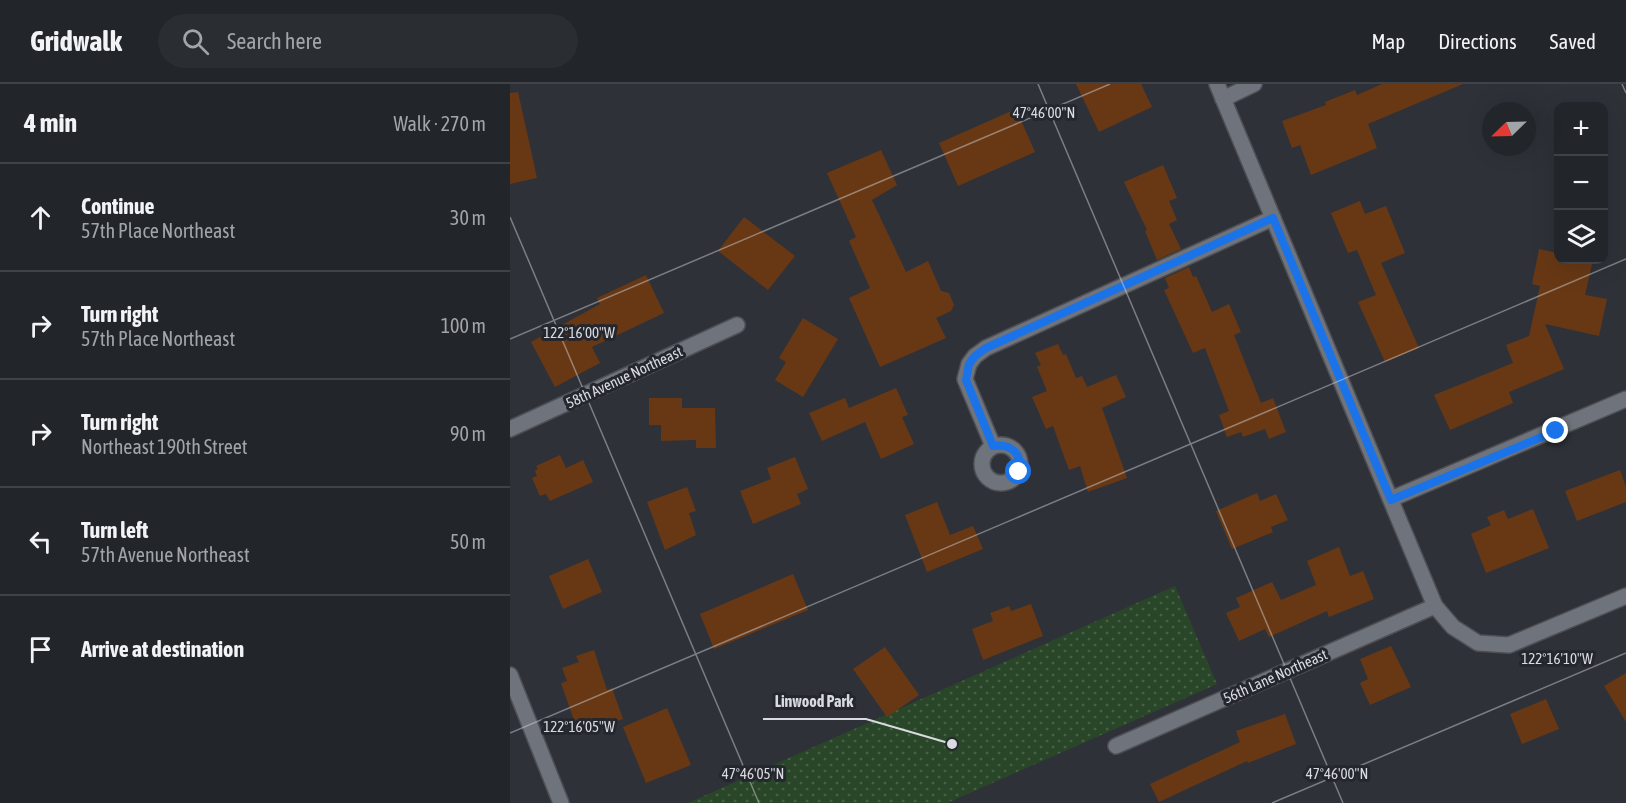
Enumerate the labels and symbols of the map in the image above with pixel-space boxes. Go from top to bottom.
north arrow [1482,102,1536,156]
text: 47°46'00"N [1013,104,1075,121]
text: 122°16'00"W [543,324,615,341]
street label: 58th Avenue Northeast [563,343,685,411]
route end [1542,417,1568,443]
route start [1005,458,1031,484]
street label: 56th Lane Northeast [1220,645,1330,707]
text: 122°16'10"W [1521,650,1593,667]
callout: Linwood Park [763,685,866,719]
text: Linwood Park [775,692,854,710]
text: 122°16'05"W [543,718,615,735]
text: 47°46'05"N [722,765,784,782]
text: 47°46'00"N [1306,765,1368,782]

